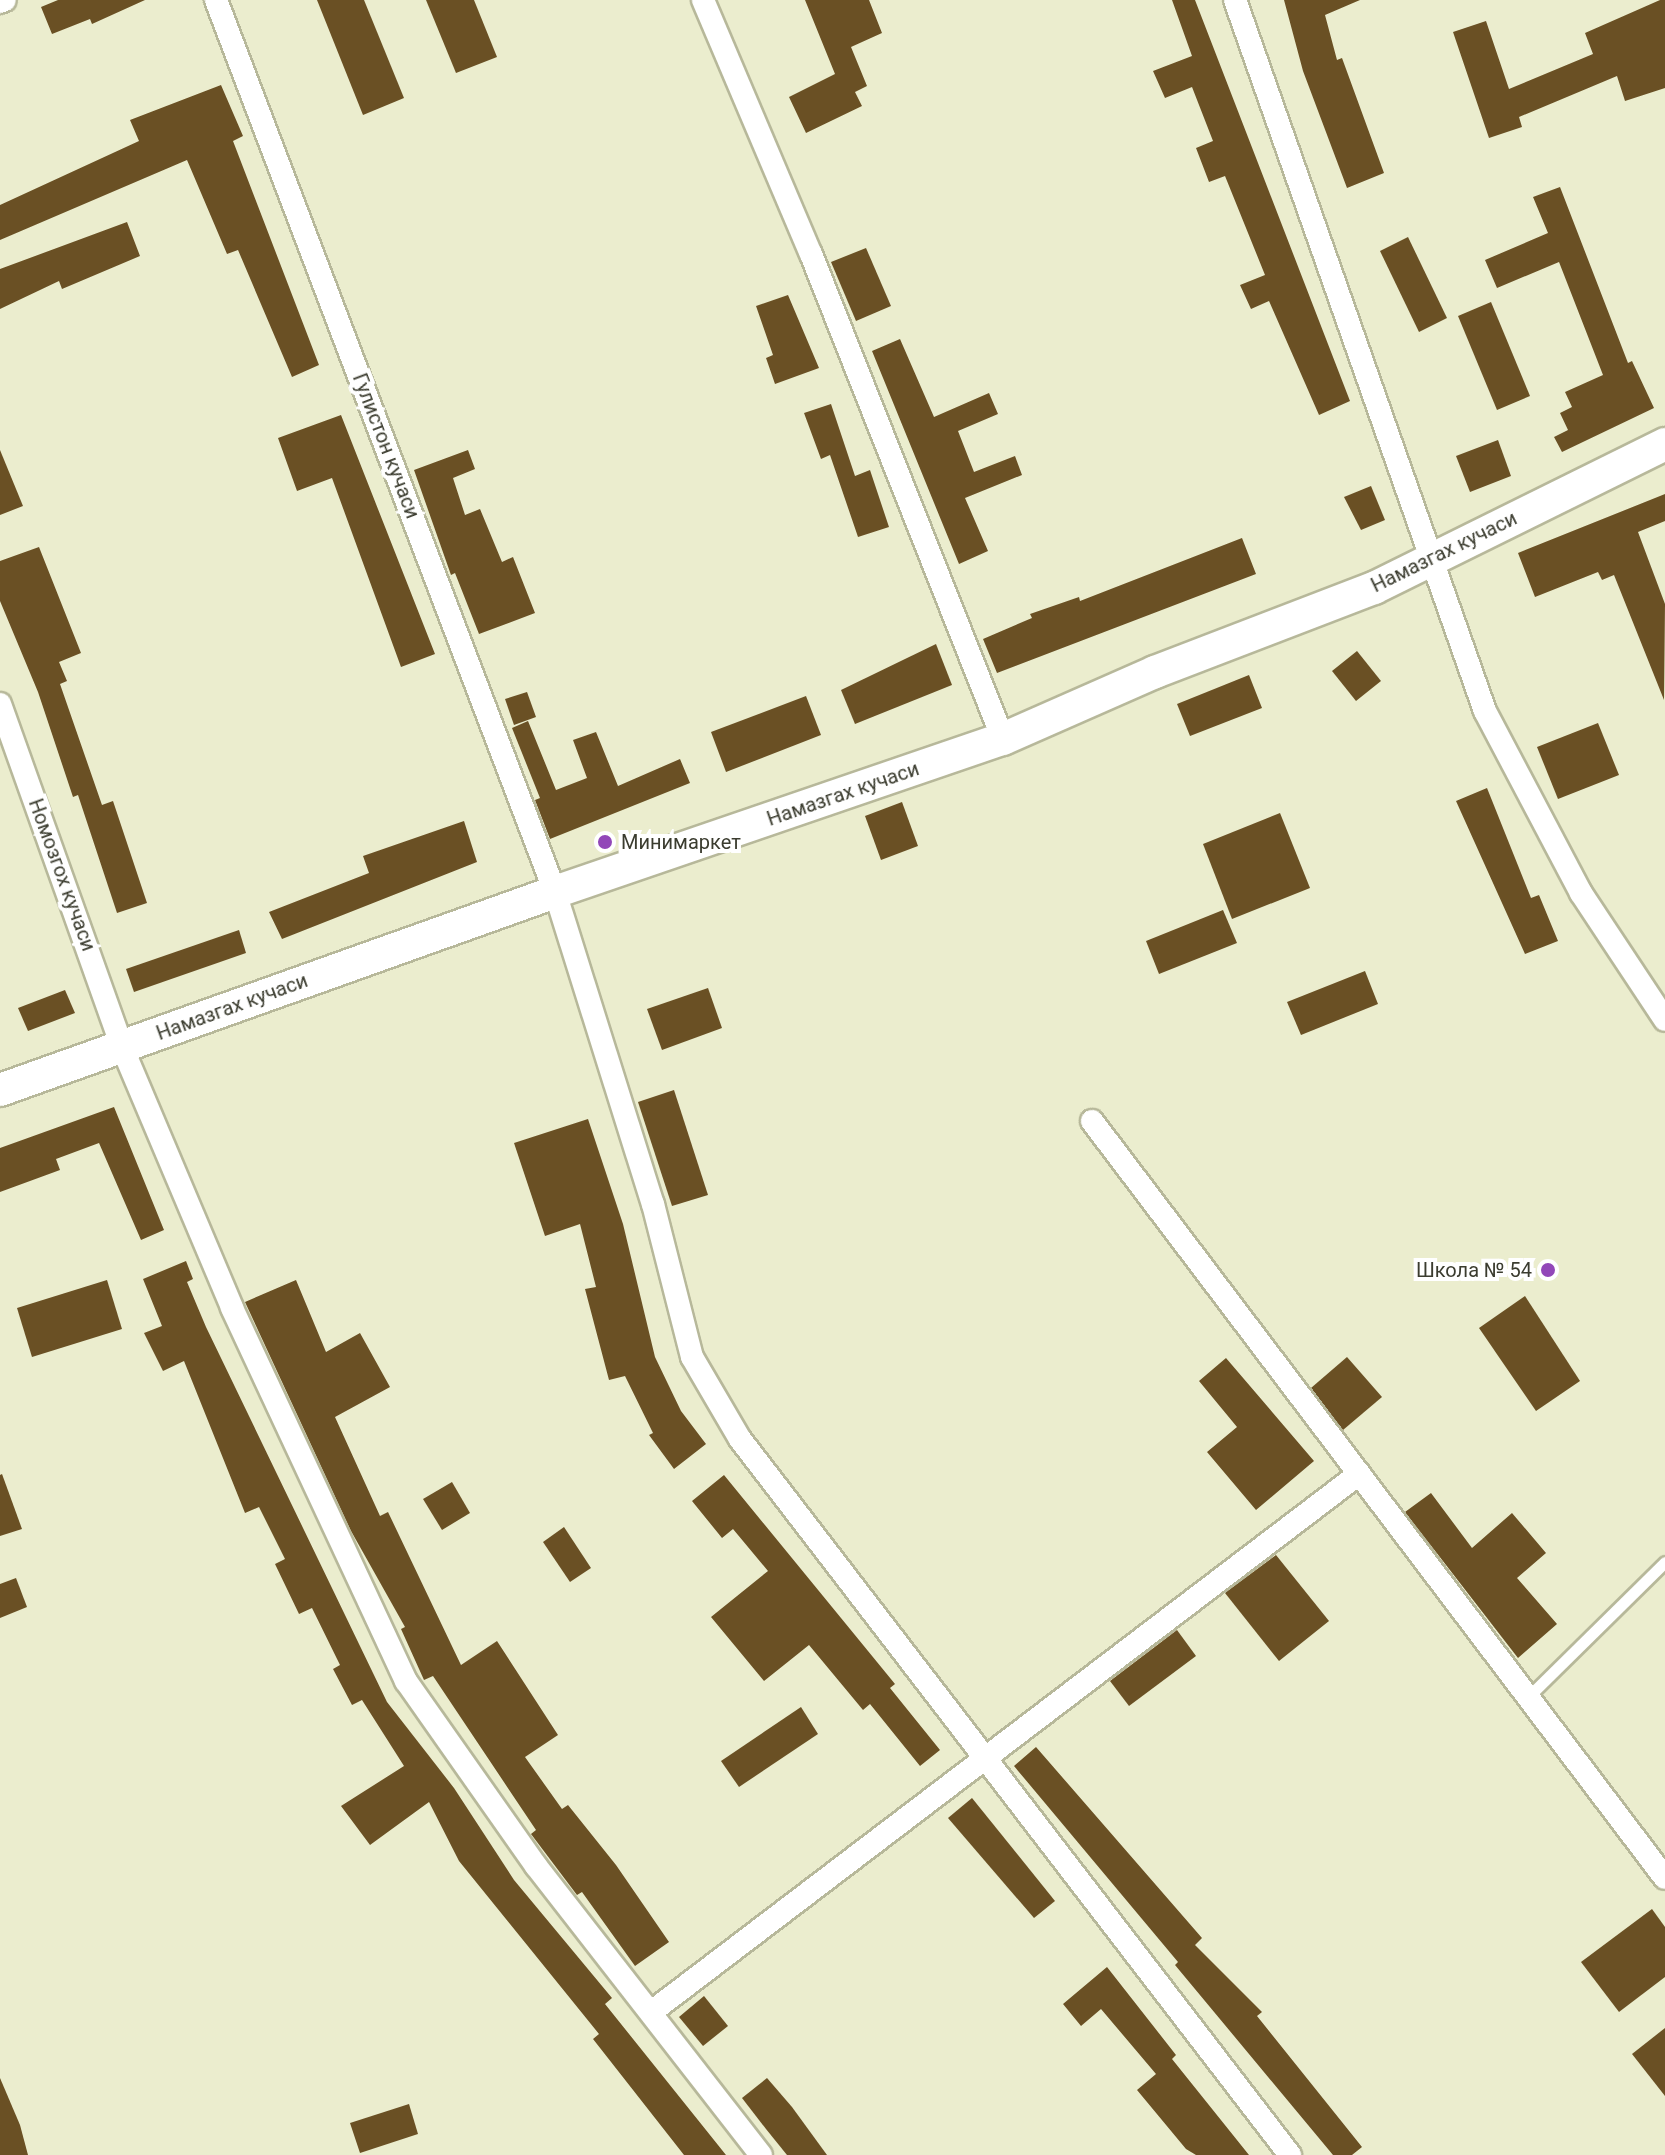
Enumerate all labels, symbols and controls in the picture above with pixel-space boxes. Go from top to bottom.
street label: Гулистон кучаси [347,370,425,522]
street label: Намазгах кучаси [1367,506,1521,598]
street label: Намазгах кучаси [764,757,922,831]
street label: Номозгох кучаси [23,796,101,954]
place label: Минимаркет [621,830,741,854]
marker: Минимаркет [596,833,614,851]
street label: Намазгах кучаси [153,968,311,1046]
place label: Школа № 54 [1416,1258,1532,1282]
marker: Школа № 54 [1539,1261,1557,1279]

